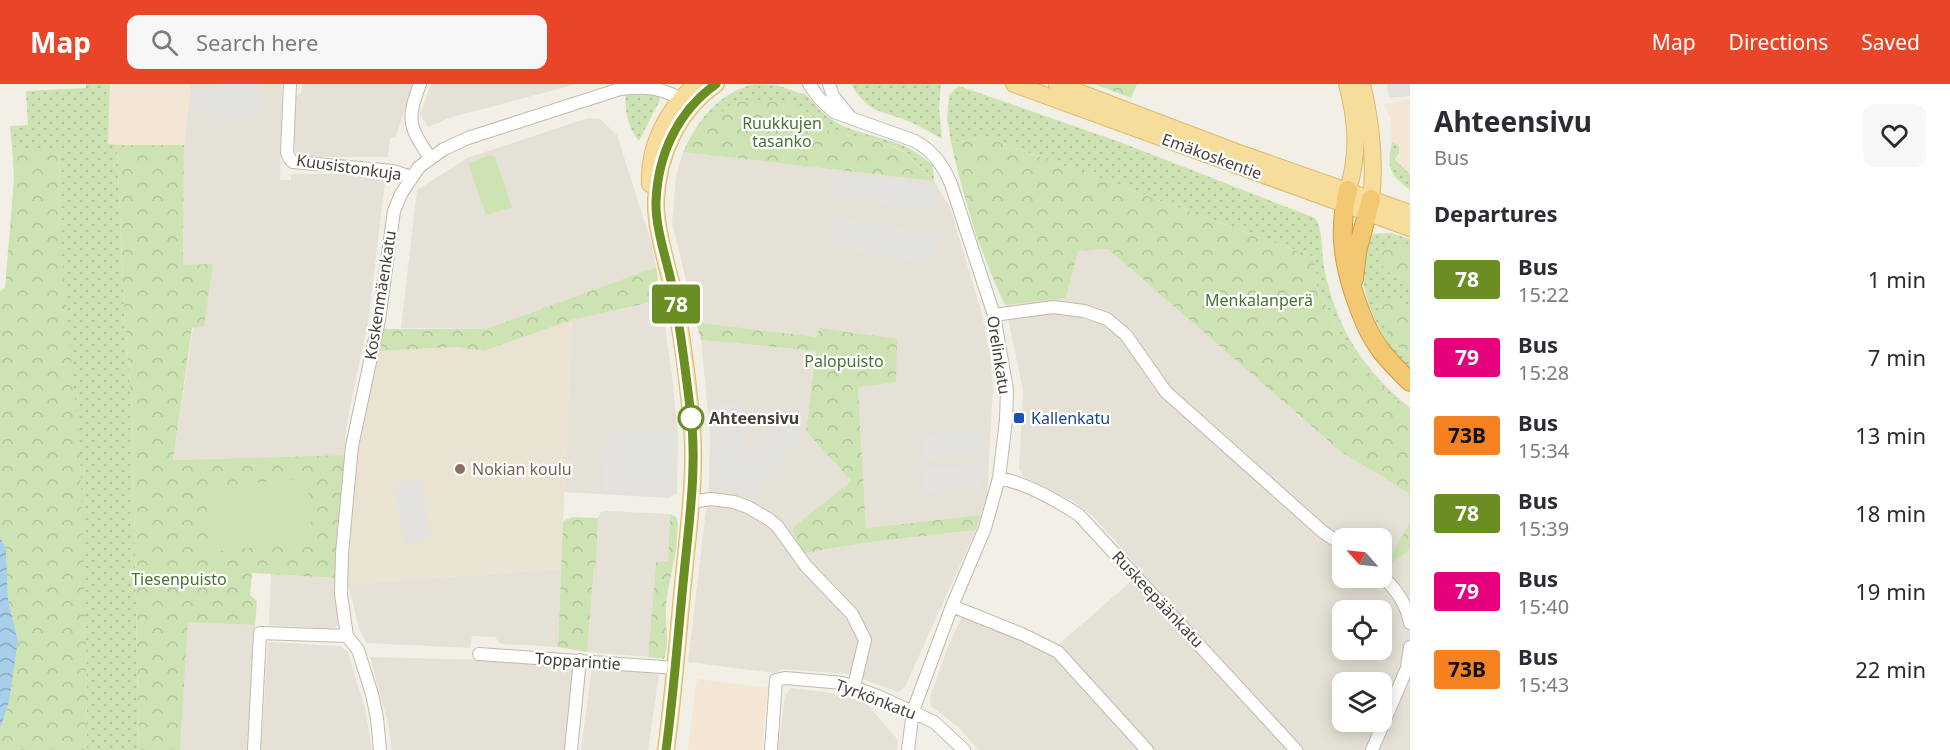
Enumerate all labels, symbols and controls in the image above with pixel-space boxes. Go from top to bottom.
search box [127,15,547,69]
text: Map [30,23,91,61]
icon: search [148,26,181,59]
text: Search here [196,27,318,57]
text: Map [1652,28,1696,56]
text: Directions [1729,28,1828,56]
text: Saved [1861,28,1920,56]
text: Ahteensivu [1434,102,1592,140]
button: heart [1863,104,1926,167]
park label: Ruukkujen tasanko [742,112,822,152]
street label: Emäkoskentie [1159,128,1265,184]
text: Bus [1434,144,1469,171]
street label: Kuusistonkuja [295,149,403,185]
text: Departures [1434,198,1558,228]
street label: Koskenmäenkatu [359,229,401,361]
text: Bus [1518,251,1558,281]
text: 1 min [1868,264,1926,294]
text: 78 [1455,265,1479,293]
text: 15:22 [1518,281,1569,308]
line badge: 78 [649,284,703,324]
park label: Menkalanperä [1205,289,1313,311]
text: 78 [664,290,688,318]
street label: Orelinkatu [982,314,1016,396]
text: Bus [1518,329,1558,359]
text: 7 min [1868,342,1926,372]
text: 79 [1455,343,1479,371]
park label: Palopuisto [804,350,884,372]
text: 15:28 [1518,359,1569,386]
marker: Ahteensivu [678,405,704,431]
place label: Ahteensivu [709,407,799,429]
place label: Kallenkatu [1031,407,1110,429]
text: Bus [1518,407,1558,437]
marker: Kallenkatu [1012,411,1026,425]
text: 13 min [1855,420,1926,450]
text: 73B [1448,421,1486,449]
text: 15:34 [1518,437,1569,464]
place label: Nokian koulu [472,458,572,480]
marker: Nokian koulu [453,462,467,476]
text: Bus [1518,485,1558,515]
text: 18 min [1855,498,1926,528]
text: 78 [1455,499,1479,527]
text: 15:39 [1518,515,1569,542]
north arrow [1332,528,1392,588]
map controls [1332,528,1392,732]
street label: Ruskeepäänkatu [1107,546,1209,652]
text: Bus [1518,563,1558,593]
park label: Tiesenpuisto [131,568,227,590]
text: 19 min [1855,576,1926,606]
text: 79 [1455,577,1479,605]
text: 15:40 [1518,593,1569,620]
button: locate [1332,600,1392,660]
text: Bus [1518,641,1558,671]
street label: Topparintie [535,647,621,675]
text: 22 min [1855,654,1926,684]
text: 73B [1448,655,1486,683]
text: 15:43 [1518,671,1569,698]
button: layers [1332,672,1392,732]
street label: Tyrkönkatu [833,674,919,724]

